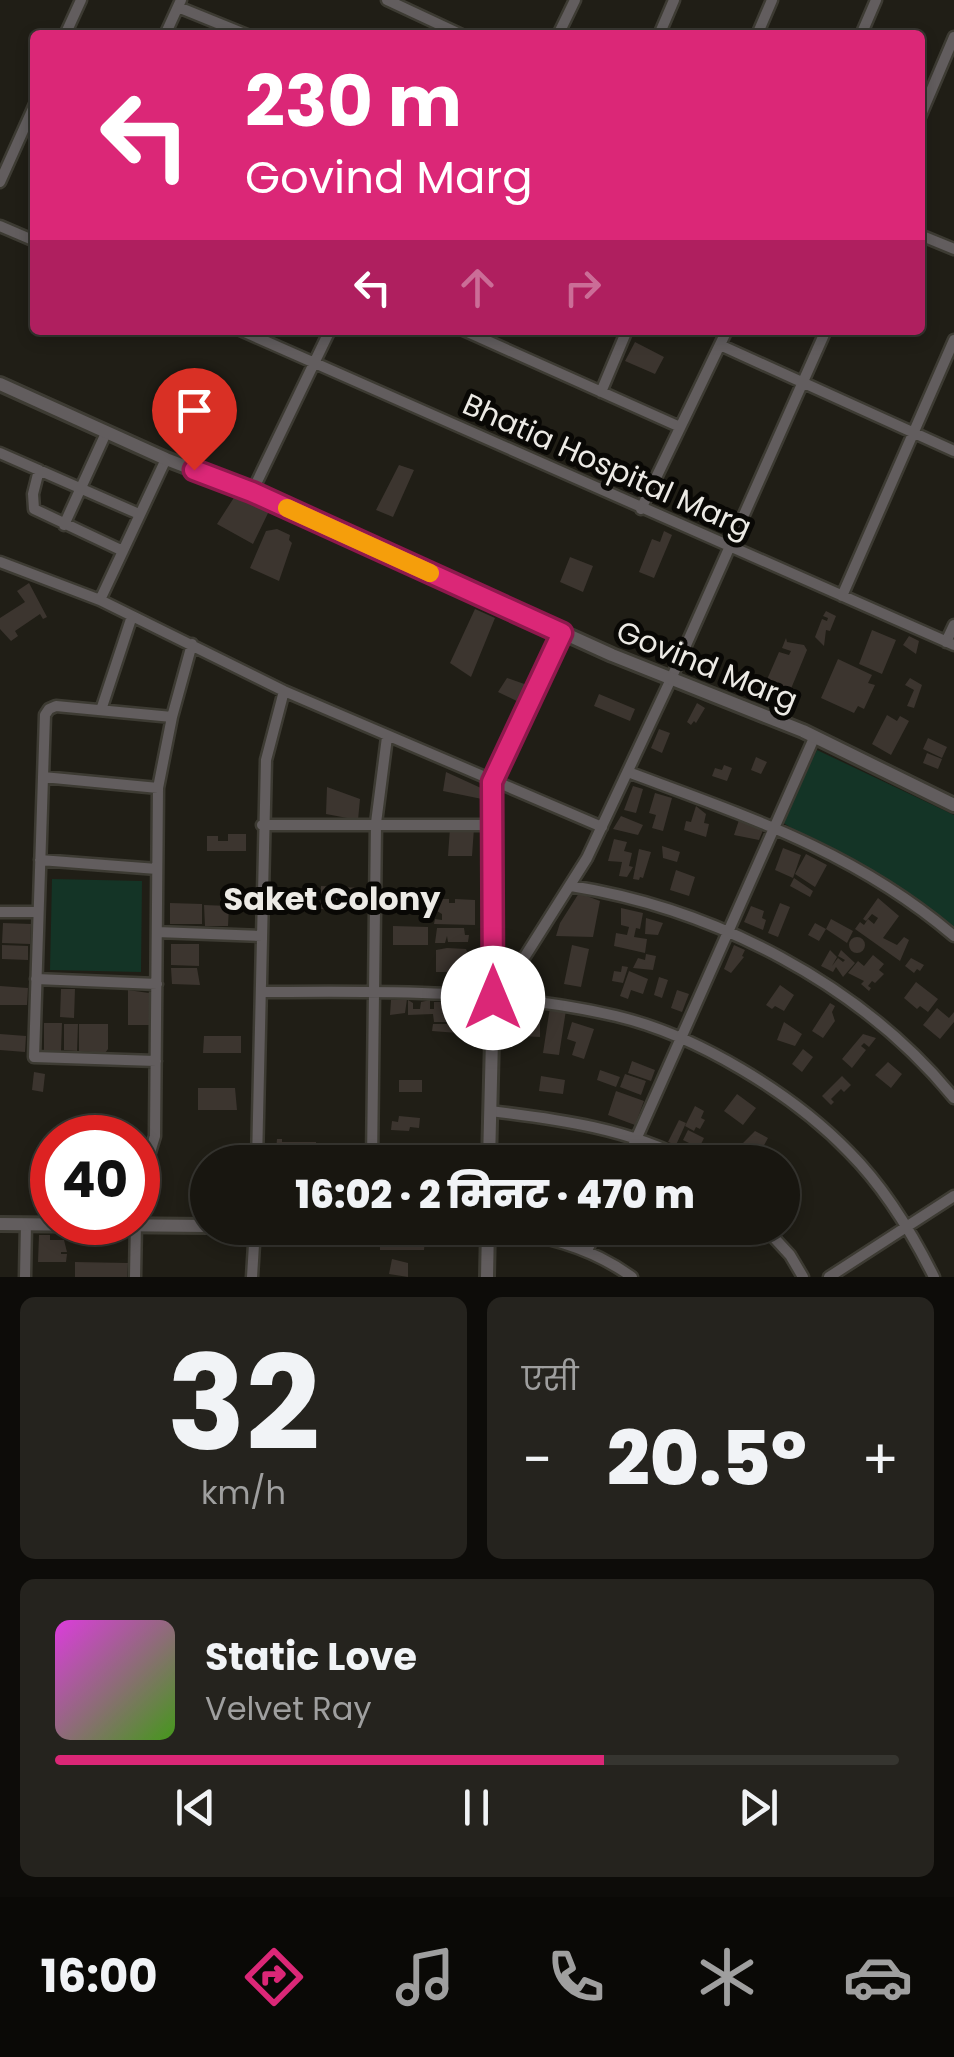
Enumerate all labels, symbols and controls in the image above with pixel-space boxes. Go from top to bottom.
text: 230 m [245,52,462,151]
icon: left [80,70,210,200]
text: Govind Marg [245,146,533,209]
icon: left [345,260,400,315]
icon: ahead [450,260,505,315]
icon: right [555,260,610,315]
pin [152,368,237,471]
street label: Bhatia Hospital Marg [456,382,758,549]
icon: arrive [167,383,222,438]
street label: Govind Marg [610,610,804,721]
district label: Saket Colony [223,876,441,921]
position arrow [441,946,545,1050]
speed limit sign: 40 [30,1115,160,1245]
text: 16:02 · 2 मिनट · 470 m [295,1168,695,1221]
text: 32 [167,1312,320,1495]
text: एसी [522,1356,578,1401]
text: 20.5° [607,1406,807,1511]
text: − [522,1421,552,1498]
text: + [861,1421,899,1498]
text: km/h [201,1470,286,1515]
text: Static Love [205,1630,417,1683]
text: Velvet Ray [205,1686,371,1731]
icon: previous [168,1780,223,1835]
icon: pause [449,1780,504,1835]
icon: next [731,1780,786,1835]
icon: directions [239,1942,309,2012]
icon: music [390,1942,460,2012]
icon: phone [541,1942,611,2012]
icon: climate [692,1942,762,2012]
icon: car [843,1942,913,2012]
text: 16:00 [41,1945,158,2008]

